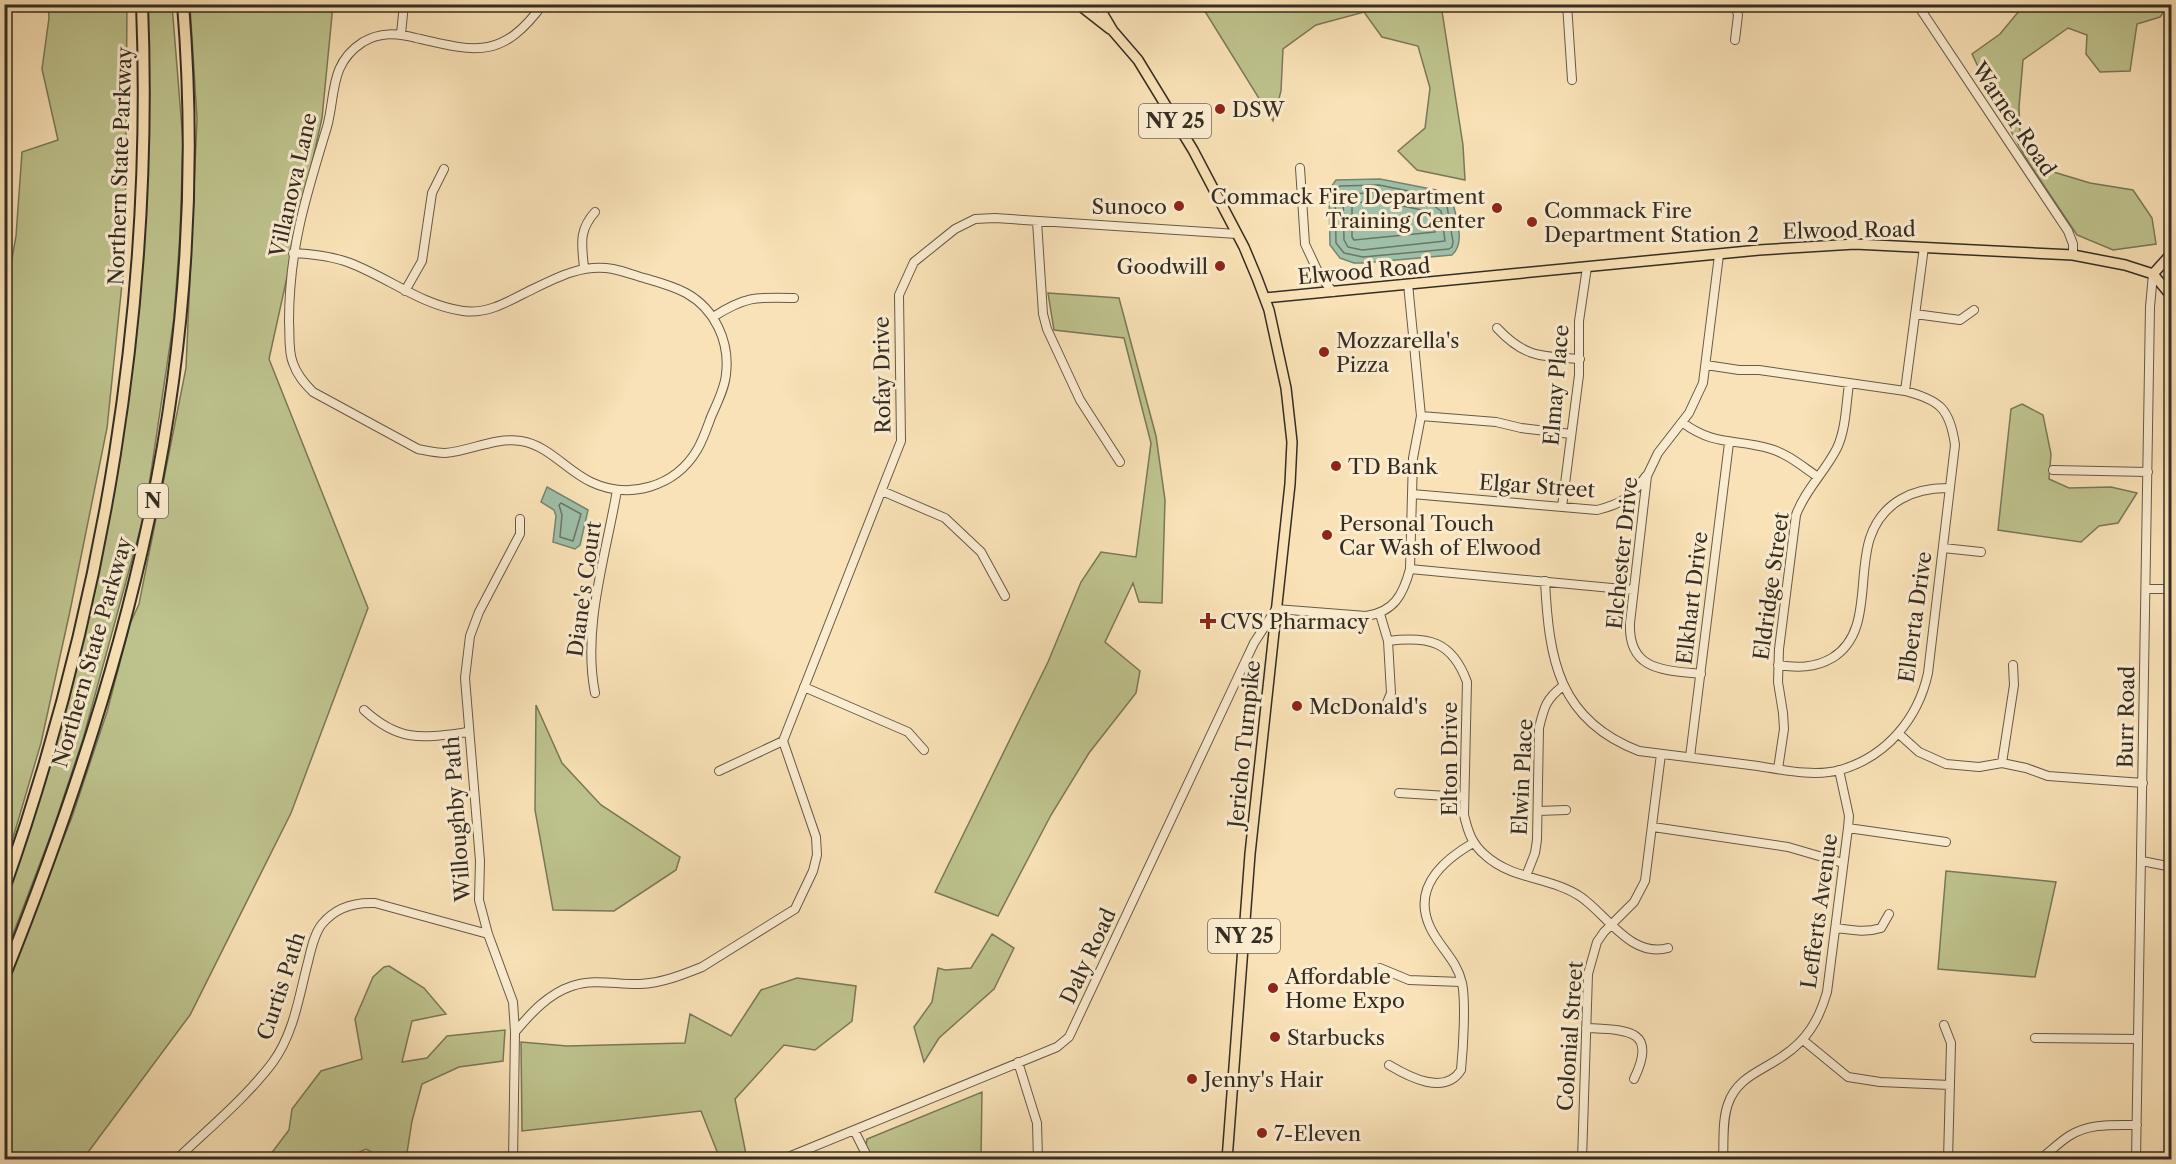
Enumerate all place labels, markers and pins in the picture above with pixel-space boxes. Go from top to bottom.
place label: DSW [1232,97,1286,122]
marker: DSW [1213,102,1227,116]
place label: Commack Fire Department Training Center [1211,184,1486,233]
place label: Sunoco [1092,194,1167,219]
place label: Commack Fire Department Station 2 [1544,198,1759,247]
marker: Sunoco [1172,199,1186,213]
marker: Commack Fire Department Training Center [1490,201,1504,215]
marker: Commack Fire Department Station 2 [1525,215,1539,229]
place label: Goodwill [1117,254,1208,279]
marker: Goodwill [1213,259,1227,273]
place label: Mozzarella's Pizza [1336,328,1459,377]
marker: Mozzarella's Pizza [1317,345,1331,359]
place label: TD Bank [1348,454,1438,479]
marker: TD Bank [1329,459,1343,473]
place label: Personal Touch Car Wash of Elwood [1339,511,1542,560]
marker: Personal Touch Car Wash of Elwood [1320,528,1334,542]
place label: CVS Pharmacy [1220,609,1369,634]
marker: CVS Pharmacy [1201,614,1215,628]
place label: McDonald's [1309,694,1427,719]
marker: McDonald's [1290,699,1304,713]
place label: Affordable Home Expo [1284,964,1405,1013]
marker: Affordable Home Expo [1266,981,1280,995]
place label: Starbucks [1287,1025,1385,1050]
marker: Starbucks [1268,1030,1282,1044]
place label: Jenny's Hair [1201,1067,1324,1092]
marker: Jenny's Hair [1185,1072,1199,1086]
place label: 7-Eleven [1274,1121,1361,1146]
marker: 7-Eleven [1255,1126,1269,1140]

